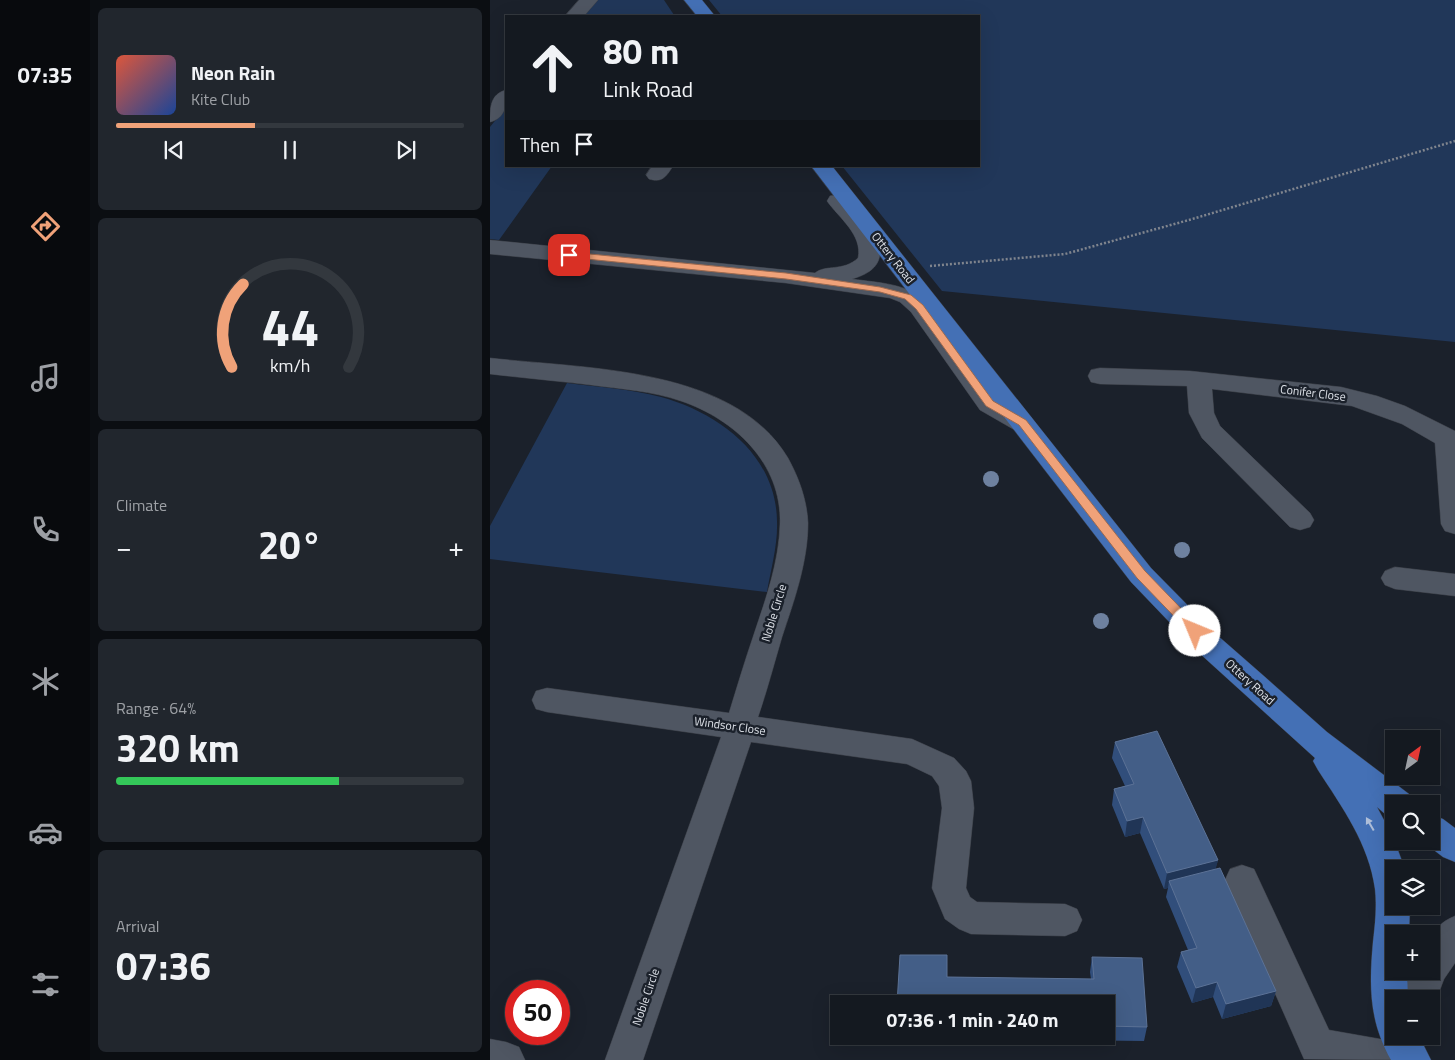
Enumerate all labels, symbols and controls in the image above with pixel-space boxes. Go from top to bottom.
text: 80 m [603,24,679,78]
icon: ahead [520,35,585,100]
text: 07:35 [18,58,72,92]
text: Neon Rain [191,58,275,87]
text: Link Road [603,72,693,106]
text: Kite Club [191,87,250,111]
text: Then [520,130,560,159]
icon: arrive [570,130,598,158]
icon: previous [160,136,188,164]
icon: pause [276,136,304,164]
icon: next [392,136,420,164]
icon: directions [28,209,63,244]
street label: Ottery Road [867,228,920,288]
pin [548,234,590,276]
icon: arrive [555,241,583,269]
text: 44 [261,287,319,366]
text: km/h [270,352,310,379]
icon: music [28,360,63,395]
street label: Conifer Close [1279,379,1347,406]
text: Climate [116,493,167,517]
icon: phone [28,512,63,547]
text: 20° [258,516,322,574]
text: − [116,525,132,568]
text: + [448,525,464,568]
street label: Noble Circle [756,582,791,644]
position arrow [1168,604,1220,656]
street label: Ottery Road [1221,654,1279,709]
icon: climate [28,664,63,699]
text: Range · 64% [116,696,196,720]
street label: Windsor Close [693,711,767,740]
text: 320 km [116,719,240,777]
north arrow [1385,730,1440,785]
map controls [1385,730,1440,1045]
button: search [1385,795,1440,850]
icon: car [28,815,63,850]
one-way arrow [1365,817,1374,831]
button: layers [1385,860,1440,915]
text: Arrival [116,914,159,938]
button: + [1385,925,1440,980]
text: 07:36 [116,937,211,995]
street label: Noble Circle [627,966,664,1028]
icon: filters [28,967,63,1002]
speed limit sign: 50 [505,980,570,1045]
button: − [1385,990,1440,1045]
text: 07:36 · 1 min · 240 m [886,1005,1059,1034]

